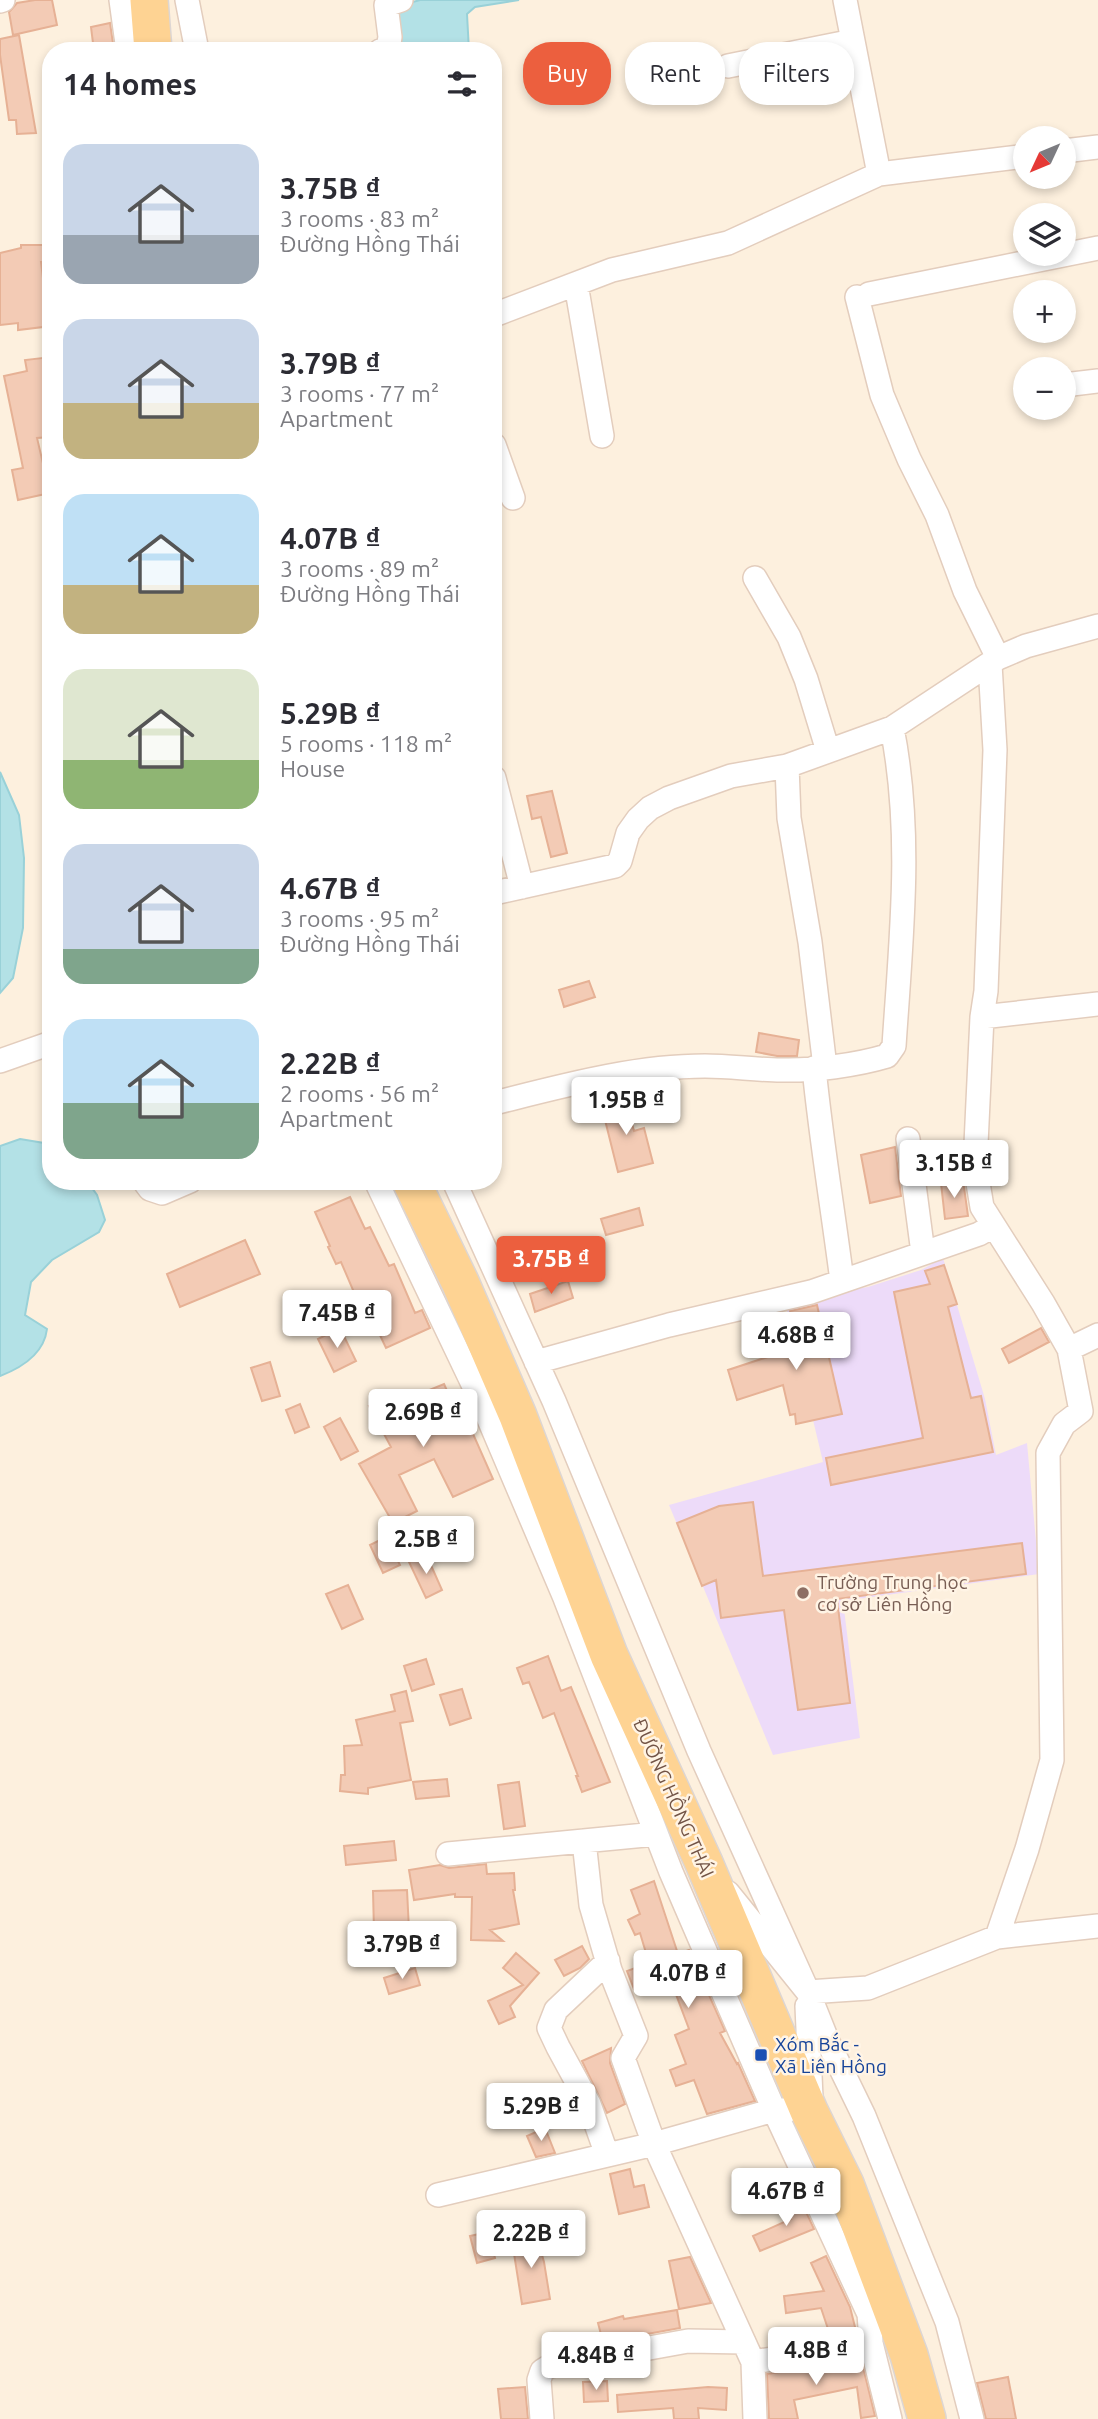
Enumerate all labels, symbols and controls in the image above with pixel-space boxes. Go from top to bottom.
chip: Buy [523,42,611,105]
chip: Rent [625,42,725,105]
chip: Filters [739,42,854,105]
icon: filters [443,65,481,103]
text: 14 homes [63,67,197,101]
north arrow [1013,126,1076,189]
map controls [1013,126,1076,420]
text: 3.75B ₫ [280,171,381,205]
icon: home [119,172,203,256]
button: layers [1013,203,1076,266]
text: 3 rooms · 83 m² [280,206,439,231]
text: Đường Hồng Thái [280,231,460,256]
button: + [1013,280,1076,343]
text: 3.79B ₫ [280,346,381,380]
icon: home [119,347,203,431]
button: − [1013,357,1076,420]
text: 3 rooms · 77 m² [280,381,439,406]
text: Apartment [280,406,393,431]
text: 4.07B ₫ [280,521,381,555]
icon: home [119,522,203,606]
text: 3 rooms · 89 m² [280,556,439,581]
text: Đường Hồng Thái [280,581,460,606]
text: 5.29B ₫ [280,696,381,730]
icon: home [119,697,203,781]
text: 5 rooms · 118 m² [280,731,452,756]
text: House [280,756,345,781]
text: 4.67B ₫ [280,871,381,905]
icon: home [119,872,203,956]
text: 3 rooms · 95 m² [280,906,439,931]
text: Đường Hồng Thái [280,931,460,956]
text: 2.22B ₫ [280,1046,381,1080]
icon: home [119,1047,203,1131]
pin: 1.95B ₫ [561,1078,691,1137]
text: 2 rooms · 56 m² [280,1081,439,1106]
text: 1.95B ₫ [587,1087,665,1112]
text: Apartment [280,1106,393,1131]
pin: 3.15B ₫ [889,1140,1019,1200]
text: 3.15B ₫ [915,1150,993,1175]
pin: 3.75B ₫ [486,1236,616,1296]
text: 3.75B ₫ [512,1246,590,1271]
pin: 7.45B ₫ [272,1290,402,1350]
text: 7.45B ₫ [298,1300,376,1325]
pin: 4.68B ₫ [731,1312,861,1372]
text: 4.68B ₫ [757,1322,835,1347]
pin: 2.69B ₫ [358,1390,488,1449]
text: 2.69B ₫ [384,1399,462,1424]
pin: 2.5B ₫ [369,1516,483,1576]
text: 2.5B ₫ [394,1526,458,1551]
place label: Trường Trung học cơ sở Liên Hồng [817,1571,968,1615]
marker: Trường Trung học cơ sở Liên Hồng [795,1585,811,1601]
street label: ĐƯỜNG HỒNG THÁI [629,1713,723,1881]
pin: 3.79B ₫ [337,1922,467,1981]
text: 3.79B ₫ [363,1931,441,1956]
pin: 4.07B ₫ [623,1951,753,2010]
text: 4.07B ₫ [649,1960,727,1985]
place label: Xóm Bắc - Xã Liên Hồng [775,2032,887,2077]
marker: Xóm Bắc - Xã Liên Hồng [753,2047,769,2063]
pin: 5.29B ₫ [476,2084,606,2143]
text: 5.29B ₫ [502,2093,580,2118]
pin: 4.67B ₫ [721,2168,851,2228]
text: 4.67B ₫ [747,2178,825,2203]
pin: 2.22B ₫ [466,2210,596,2270]
text: 2.22B ₫ [492,2220,570,2245]
pin: 4.8B ₫ [759,2328,873,2387]
pin: 4.84B ₫ [531,2332,661,2392]
text: 4.8B ₫ [784,2337,848,2362]
text: 4.84B ₫ [557,2342,635,2367]

